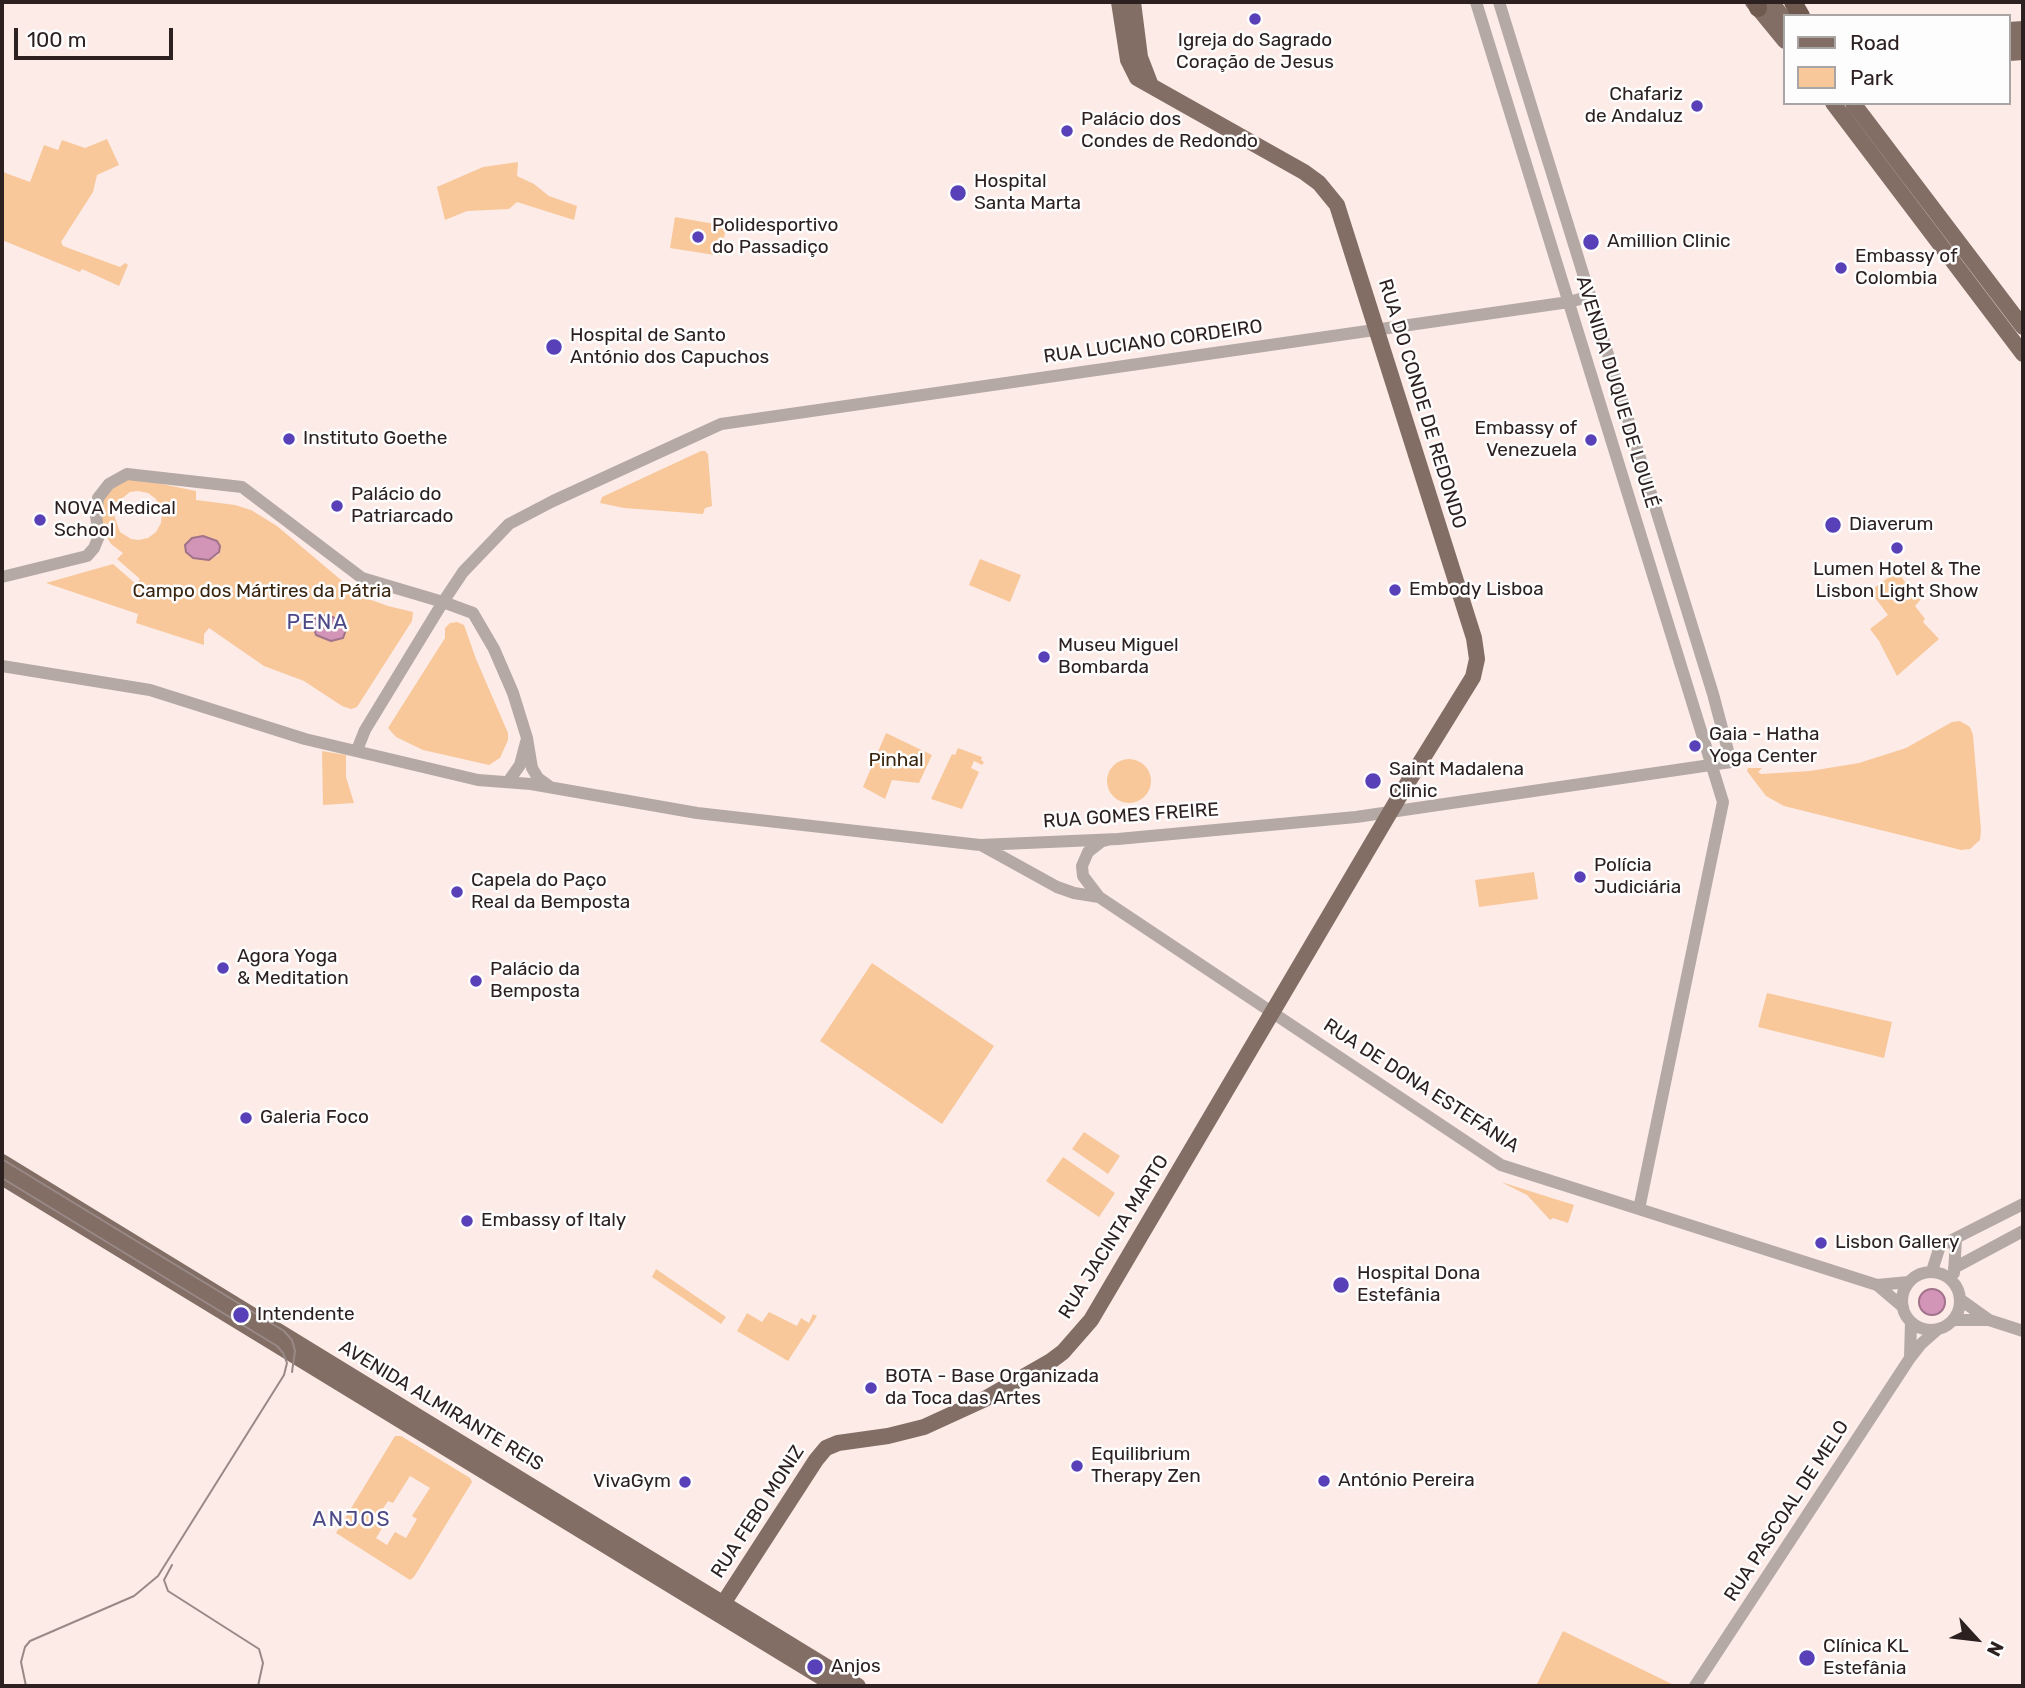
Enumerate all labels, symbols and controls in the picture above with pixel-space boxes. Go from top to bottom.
marker: Igreja do Sagrado Coração de Jesus [1247,11,1263,27]
scale bar [18,14,177,58]
legend [1784,14,2011,105]
text: 100 m [27,27,86,52]
place label: Igreja do Sagrado Coração de Jesus [1176,30,1334,74]
text: Road [1850,30,1900,55]
text: Park [1850,65,1894,90]
place label: Chafariz de Andaluz [1585,84,1683,128]
marker: Chafariz de Andaluz [1689,98,1705,114]
place label: Palácio dos Condes de Redondo [1081,109,1258,153]
marker: Palácio dos Condes de Redondo [1059,123,1075,139]
place label: Hospital Santa Marta [974,171,1081,215]
marker: Hospital Santa Marta [948,183,968,203]
place label: Polidesportivo do Passadiço [712,215,838,259]
marker: Polidesportivo do Passadiço [690,229,706,245]
place label: Amillion Clinic [1607,231,1731,253]
marker: Amillion Clinic [1581,232,1601,252]
place label: Embassy of Colombia [1855,246,1957,290]
marker: Embassy of Colombia [1833,260,1849,276]
street label: AVENIDA DUQUE DE LOULÉ [1571,273,1663,511]
street label: RUA DO CONDE DE REDONDO [1373,276,1471,532]
street label: RUA LUCIANO CORDEIRO [1042,315,1264,369]
place label: Hospital de Santo António dos Capuchos [570,325,769,369]
marker: Hospital de Santo António dos Capuchos [544,337,564,357]
place label: Embassy of Venezuela [1475,418,1577,462]
place label: Instituto Goethe [303,428,447,450]
marker: Instituto Goethe [281,431,297,447]
marker: Embassy of Venezuela [1583,432,1599,448]
place label: Palácio do Patriarcado [351,484,453,528]
place label: NOVA Medical School [54,498,176,542]
marker: Palácio do Patriarcado [329,498,345,514]
marker: NOVA Medical School [32,512,48,528]
place label: Diaverum [1849,514,1933,536]
marker: Diaverum [1823,515,1843,535]
marker: Lumen Hotel & The Lisbon Light Show [1889,540,1905,556]
place label: Lumen Hotel & The Lisbon Light Show [1813,559,1981,603]
place label: Embody Lisboa [1409,579,1544,601]
park label: Campo dos Mártires da Pátria [133,581,391,603]
marker: Embody Lisboa [1387,582,1403,598]
district label: PENA [287,610,349,636]
place label: Museu Miguel Bombarda [1058,635,1179,679]
marker: Museu Miguel Bombarda [1036,649,1052,665]
place label: Gaia - Hatha Yoga Center [1709,724,1819,768]
marker: Gaia - Hatha Yoga Center [1687,738,1703,754]
park label: Pinhal [869,750,923,772]
place label: Saint Madalena Clinic [1389,759,1524,803]
marker: Saint Madalena Clinic [1363,771,1383,791]
street label: RUA GOMES FREIRE [1042,798,1220,834]
place label: Polícia Judiciária [1594,855,1681,899]
marker: Polícia Judiciária [1572,869,1588,885]
place label: Capela do Paço Real da Bemposta [471,870,630,914]
marker: Capela do Paço Real da Bemposta [449,884,465,900]
place label: Agora Yoga & Meditation [237,946,349,990]
place label: Palácio da Bemposta [490,959,580,1003]
marker: Agora Yoga & Meditation [215,960,231,976]
marker: Palácio da Bemposta [468,973,484,989]
street label: RUA DE DONA ESTEFÂNIA [1319,1014,1523,1158]
place label: Galeria Foco [260,1107,369,1129]
marker: Galeria Foco [238,1110,254,1126]
street label: RUA JACINTA MARTO [1054,1151,1174,1323]
place label: Embassy of Italy [481,1210,626,1232]
marker: Embassy of Italy [459,1213,475,1229]
place label: Lisbon Gallery [1835,1232,1959,1254]
marker: Lisbon Gallery [1813,1235,1829,1251]
place label: Hospital Dona Estefânia [1357,1263,1480,1307]
marker: Hospital Dona Estefânia [1331,1275,1351,1295]
place label: Intendente [257,1304,355,1326]
marker: Intendente [231,1305,251,1325]
street label: AVENIDA ALMIRANTE REIS [335,1336,547,1476]
place label: BOTA - Base Organizada da Toca das Artes [885,1366,1099,1410]
marker: BOTA - Base Organizada da Toca das Artes [863,1380,879,1396]
street label: RUA PASCOAL DE MELO [1720,1416,1854,1606]
street label: RUA FEBO MONIZ [707,1441,809,1583]
place label: Equilibrium Therapy Zen [1091,1444,1201,1488]
marker: Equilibrium Therapy Zen [1069,1458,1085,1474]
place label: António Pereira [1338,1470,1475,1492]
place label: VivaGym [593,1471,671,1493]
marker: António Pereira [1316,1473,1332,1489]
marker: VivaGym [677,1474,693,1490]
district label: ANJOS [313,1507,391,1533]
north arrow [1941,1604,2011,1674]
place label: Clínica KL Estefânia [1823,1636,1909,1680]
text: N [1982,1637,2009,1660]
marker: Clínica KL Estefânia [1797,1648,1817,1668]
place label: Anjos [831,1656,881,1678]
marker: Anjos [805,1657,825,1677]

